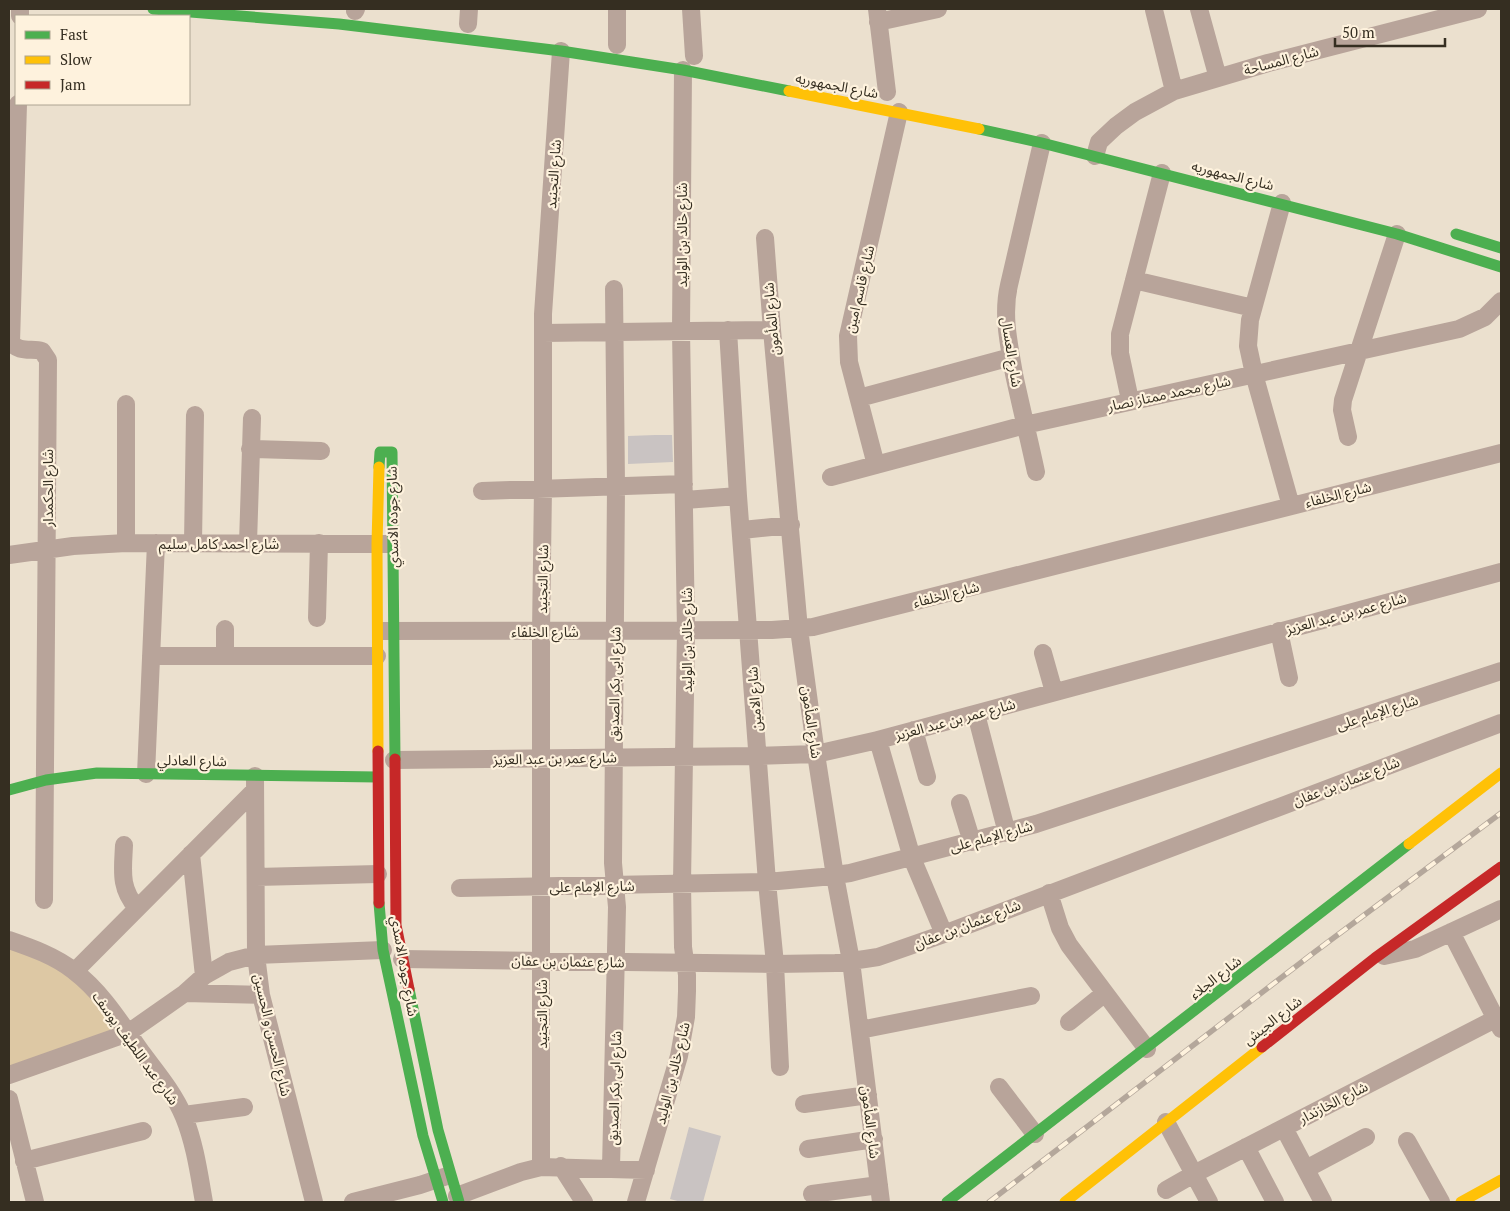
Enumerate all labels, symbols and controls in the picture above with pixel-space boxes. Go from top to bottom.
legend [15,15,190,105]
scale bar [1335,15,1445,47]
text: 50 m [1342,22,1375,42]
text: Fast [60,24,88,44]
street label: شارع المساحة [1241,41,1321,81]
text: Slow [60,49,93,69]
street label: شارع الجمهوريه [794,68,880,104]
text: Jam [60,74,86,94]
street label: شارع التجنيد [541,139,567,209]
street label: شارع الجمهوريه [1189,156,1276,196]
street label: شارع خالد بن الوليد [672,183,693,287]
street label: شارع قاسم امين [840,243,880,335]
street label: شارع المأمون [758,281,786,356]
street label: شارع العسال [995,316,1027,389]
street label: شارع محمد ممتاز نصار [1105,371,1233,417]
street label: شارع الحكمدار [38,449,59,528]
street label: شارع جوده الاسدي [382,466,405,568]
street label: شارع الخلفاء [1303,477,1374,513]
street label: شارع احمد كامل سليم [159,534,279,555]
street label: شارع التجنيد [532,544,554,614]
street label: شارع الخلفاء [911,577,982,613]
street label: شارع خالد بن الوليد [677,588,698,692]
street label: شارع عمر بن عبد العزيز [1283,588,1409,640]
street label: شارع الخلفاء [511,622,579,643]
street label: شارع ابى بكر الصديق [604,627,626,741]
street label: شارع الامين [742,666,768,732]
street label: شارع المأمون [796,684,827,760]
street label: شارع الإمام على [1333,690,1421,736]
street label: شارع عمر بن عبد العزيز [892,694,1018,746]
street label: شارع عمر بن عبد العزيز [492,747,617,771]
street label: شارع العادلي [157,750,227,772]
street label: شارع عثمان بن عفان [1290,752,1403,812]
street label: شارع الإمام على [947,816,1035,858]
street label: شارع الإمام على [549,876,635,898]
street label: شارع عثمان بن عفان [911,895,1024,955]
street label: شارع جوده الاسدي [385,914,423,1018]
street label: شارع عثمان بن عفان [511,951,625,973]
street label: شارع الجلاء [1185,951,1246,1005]
street label: شارع الحسن و الحسين [248,972,296,1099]
street label: شارع التجنيد [532,979,553,1049]
street label: شارع عبد اللطيف يوسف [87,988,184,1110]
street label: شارع الجيش [1239,991,1307,1050]
street label: شارع خالد بن الوليد [650,1020,696,1127]
street label: شارع ابى بكر الصديق [603,1030,627,1146]
street label: شارع الخازندار [1294,1076,1372,1130]
street label: شارع المأمون [855,1084,885,1160]

